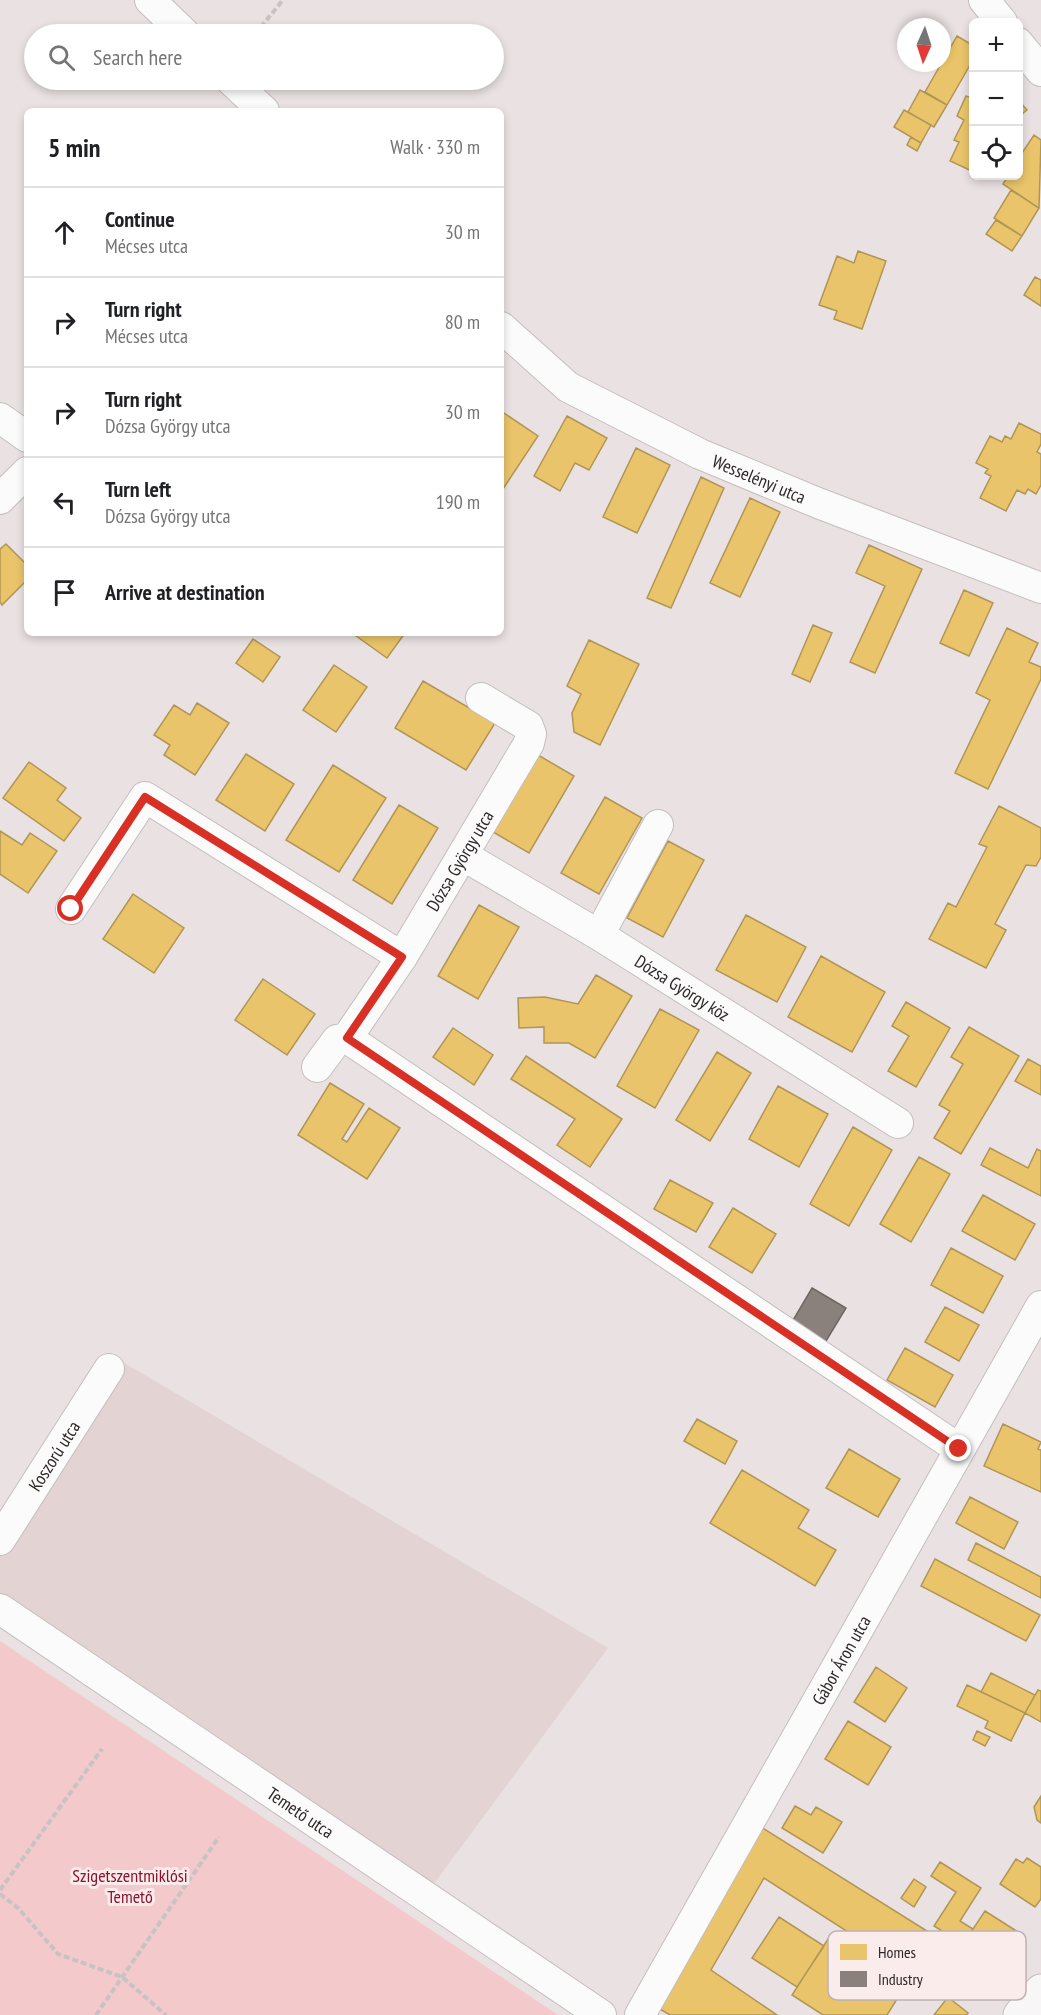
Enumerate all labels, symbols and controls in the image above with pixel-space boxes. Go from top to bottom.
north arrow [897,18,951,72]
map controls [969,18,1023,180]
button: + [969,18,1023,72]
search box [24,24,504,90]
icon: search [45,41,78,74]
text: Search here [93,43,182,71]
button: − [969,72,1023,126]
button: locate [969,126,1023,180]
text: 5 min [48,131,101,164]
text: Walk · 330 m [390,134,480,160]
text: Continue [105,205,175,233]
icon: ahead [48,216,81,249]
text: 30 m [445,219,480,245]
text: Mécses utca [105,233,188,259]
text: Turn right [105,295,182,323]
icon: right [48,306,81,339]
text: 80 m [445,309,480,335]
text: Mécses utca [105,323,188,349]
text: Turn right [105,385,182,413]
icon: right [48,396,81,429]
text: 30 m [445,399,480,425]
text: Dózsa György utca [105,413,231,439]
street label: Wesselényi utca [709,449,809,508]
text: Turn left [105,475,171,503]
icon: left [48,486,81,519]
text: 190 m [436,489,480,515]
text: Dózsa György utca [105,503,231,529]
icon: arrive [48,576,81,609]
text: Arrive at destination [105,578,265,606]
street label: Dózsa György utca [421,806,498,915]
route start [57,895,83,921]
street label: Dózsa György köz [631,949,734,1026]
street label: Koszorú utca [23,1416,85,1495]
route end [945,1435,971,1461]
street label: Gábor Áron utca [806,1611,875,1709]
street label: Temető utca [263,1782,339,1843]
park label: Szigetszentmiklósi Temető [72,1864,188,1908]
legend [828,1931,1026,2000]
text: Homes [878,1942,916,1962]
text: Industry [878,1969,923,1989]

